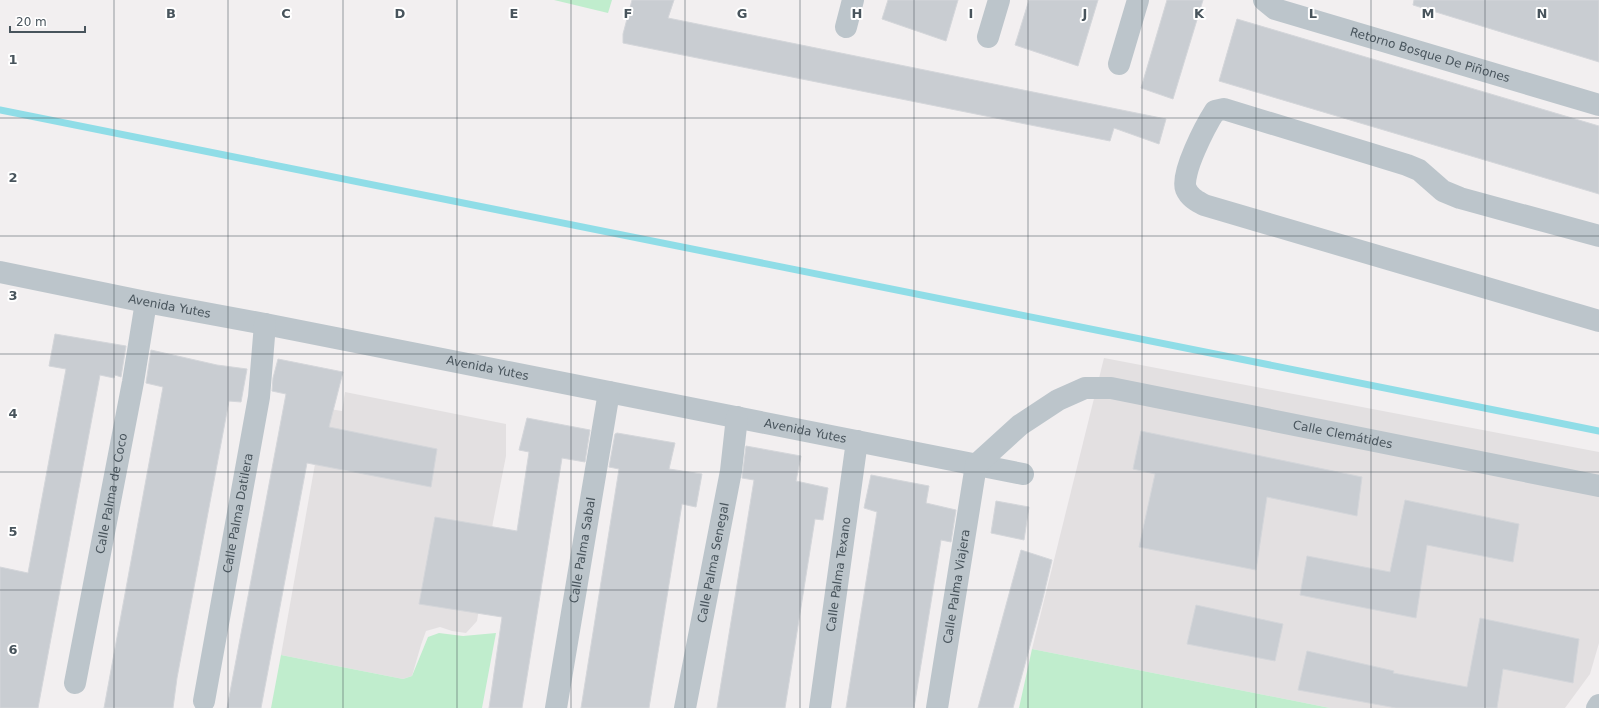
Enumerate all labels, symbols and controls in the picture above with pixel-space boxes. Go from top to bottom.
text: B [166,6,176,21]
text: C [281,6,291,21]
text: D [395,6,406,21]
text: E [510,6,518,21]
text: F [624,6,632,21]
text: G [737,6,747,21]
text: H [852,6,862,21]
text: I [969,6,973,21]
text: J [1082,6,1087,21]
text: K [1194,6,1205,21]
text: L [1309,6,1317,21]
text: M [1422,6,1434,21]
text: N [1537,6,1547,21]
scale bar [10,8,85,34]
text: 20 m [16,15,47,29]
street label: Retorno Bosque De Piñones [1349,25,1512,85]
text: 1 [8,52,18,67]
text: 2 [8,170,18,185]
text: 3 [8,288,18,303]
street label: Avenida Yutes [127,292,212,321]
street label: Avenida Yutes [445,353,530,383]
text: 4 [8,406,18,421]
street label: Avenida Yutes [763,416,848,446]
street label: Calle Clemátides [1292,418,1394,451]
street label: Calle Palma de Coco [93,432,130,555]
street label: Calle Palma Datilera [220,452,256,574]
street label: Calle Palma Sabal [567,496,598,604]
street label: Calle Palma Senegal [695,501,732,624]
street label: Calle Palma Texano [824,516,853,633]
text: 5 [8,524,18,539]
street label: Calle Palma Viajera [940,528,973,645]
text: 6 [8,642,18,657]

